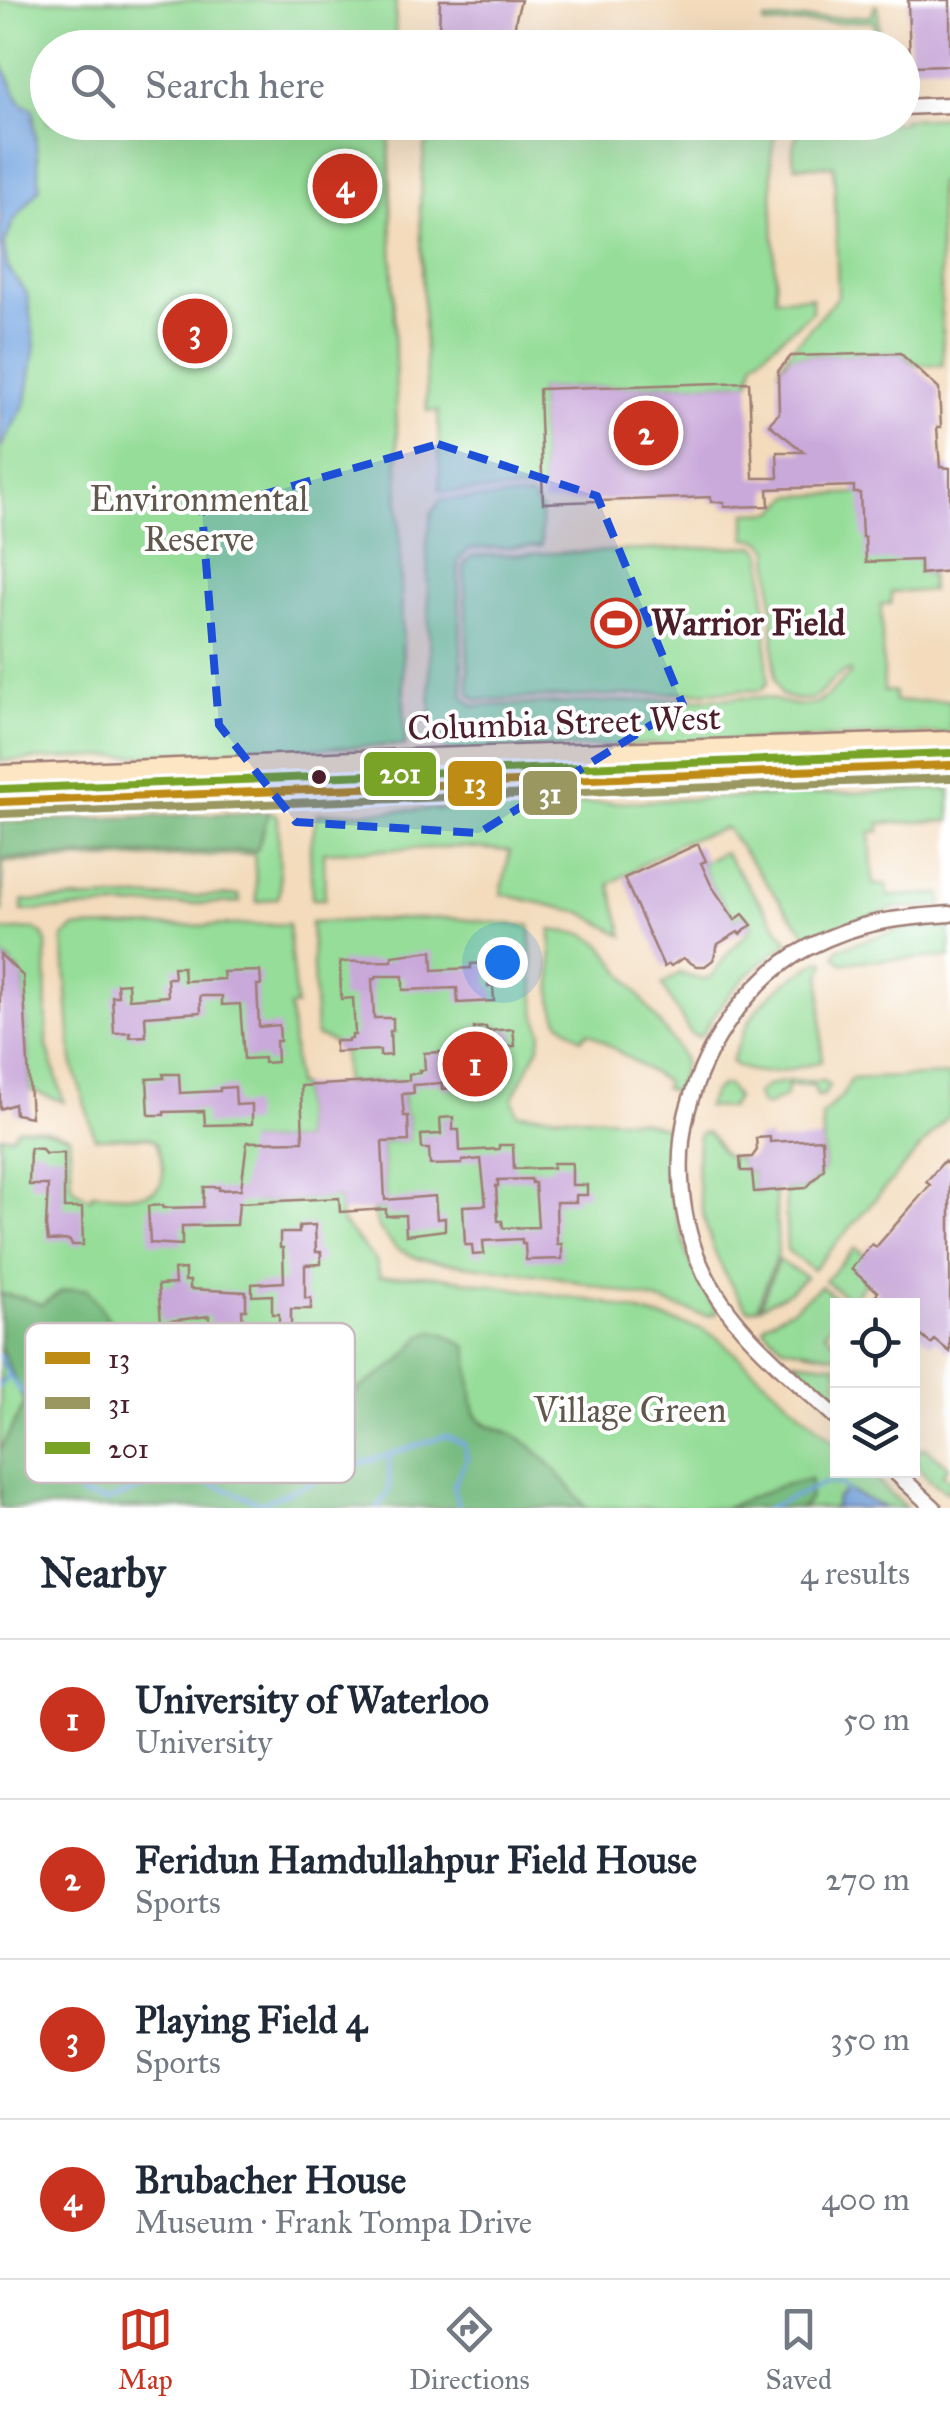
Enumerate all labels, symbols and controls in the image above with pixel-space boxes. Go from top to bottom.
search box [30,30,920,140]
icon: search [65,58,120,113]
text: Search here [145,62,325,108]
pin: 4 [312,148,378,224]
pin: 3 [162,294,228,368]
pin: 2 [614,396,678,470]
park label: Environmental Reserve [89,478,309,561]
sports icon: Warrior Field [590,597,642,649]
place label: Warrior Field [651,602,846,645]
street label: Columbia Street West [407,696,721,750]
line badge: 201 [362,750,438,798]
text: 201 [380,756,420,791]
line badge: 13 [446,759,504,808]
text: 13 [464,766,486,801]
unlabelled marker [309,767,329,787]
line badge: 31 [521,769,579,817]
text: 31 [539,776,561,811]
your location [477,937,528,988]
pin: 1 [442,1026,508,1102]
map controls [830,1298,920,1478]
button: locate [830,1298,920,1388]
legend [25,1323,355,1483]
text: 13 [108,1341,130,1376]
text: 31 [108,1386,130,1421]
button: layers [830,1388,920,1478]
park label: Village Green [533,1389,726,1432]
text: 201 [108,1431,149,1466]
text: Nearby [40,1547,165,1599]
text: 4 results [800,1554,910,1593]
text: University of Waterloo [135,1677,489,1723]
text: 1 [66,1700,79,1739]
text: 50 m [843,1700,910,1739]
text: University [135,1723,272,1762]
text: Feridun Hamdullahpur Field House [135,1837,697,1883]
text: 2 [65,1860,80,1899]
text: 270 m [826,1860,910,1899]
text: Sports [135,1883,221,1922]
text: Playing Field 4 [135,1997,367,2043]
text: 3 [66,2020,79,2059]
text: 350 m [830,2020,910,2059]
text: Sports [135,2043,221,2082]
text: Brubacher House [135,2157,406,2203]
text: 4 [64,2180,81,2219]
text: 400 m [821,2180,910,2219]
text: Museum · Frank Tompa Drive [135,2203,532,2242]
tab: Map [118,2302,173,2397]
tab: Directions [409,2302,530,2397]
tab: Saved [766,2302,832,2397]

